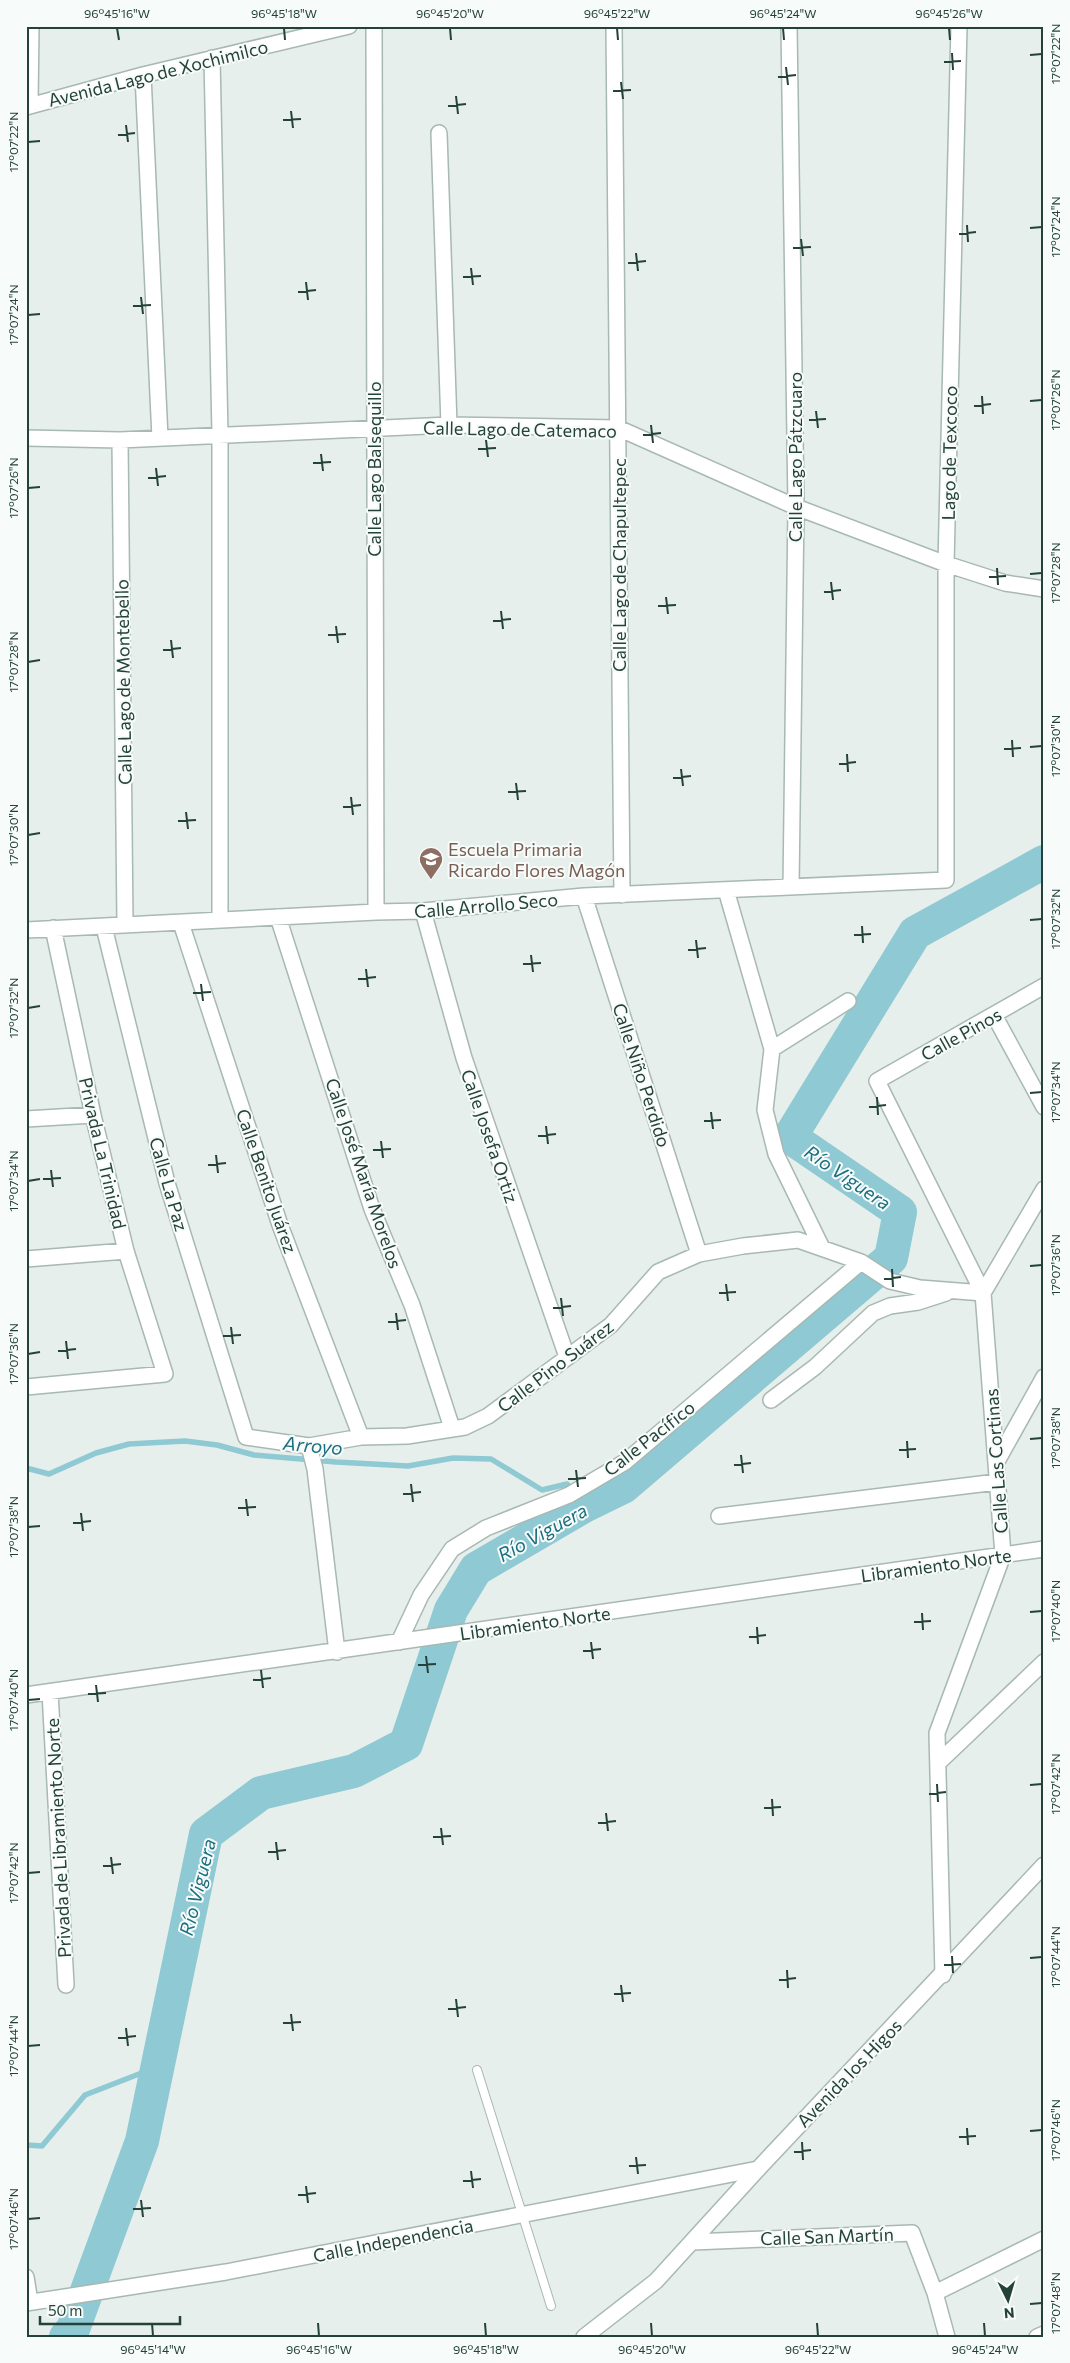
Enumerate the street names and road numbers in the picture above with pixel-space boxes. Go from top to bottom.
street label: Avenida Lago de Xochimilco [46,35,270,111]
street label: Calle Lago Pátzcuaro [784,372,806,542]
street label: Calle Lago Balsequillo [363,381,385,557]
street label: Lago de Texcoco [937,385,961,521]
street label: Calle Lago de Catemaco [423,416,617,442]
street label: Calle Lago de Chapultepec [608,458,630,672]
street label: Calle Lago de Montebello [110,579,136,785]
street label: Calle Arrollo Seco [413,888,559,922]
street label: Calle Niño Perdido [608,1000,676,1150]
street label: Calle Pinos [917,1003,1005,1065]
street label: Calle Josefa Ortiz [457,1066,523,1206]
street label: Privada La Trinidad [75,1075,131,1231]
street label: Calle José María Morelos [321,1075,407,1271]
street label: Calle Benito Juárez [232,1106,302,1256]
street label: Calle La Paz [145,1135,193,1234]
street label: Calle Pino Suárez [493,1315,617,1417]
street label: Calle Las Cortinas [980,1388,1012,1534]
street label: Calle Pacífico [599,1396,699,1480]
street label: Libramiento Norte [859,1544,1013,1586]
street label: Libramiento Norte [458,1602,612,1644]
street label: Privada de Libramiento Norte [41,1718,75,1958]
street label: Avenida los Higos [792,2014,906,2132]
street label: Calle Independencia [311,2214,475,2266]
street label: Calle San Martín [760,2223,894,2249]

